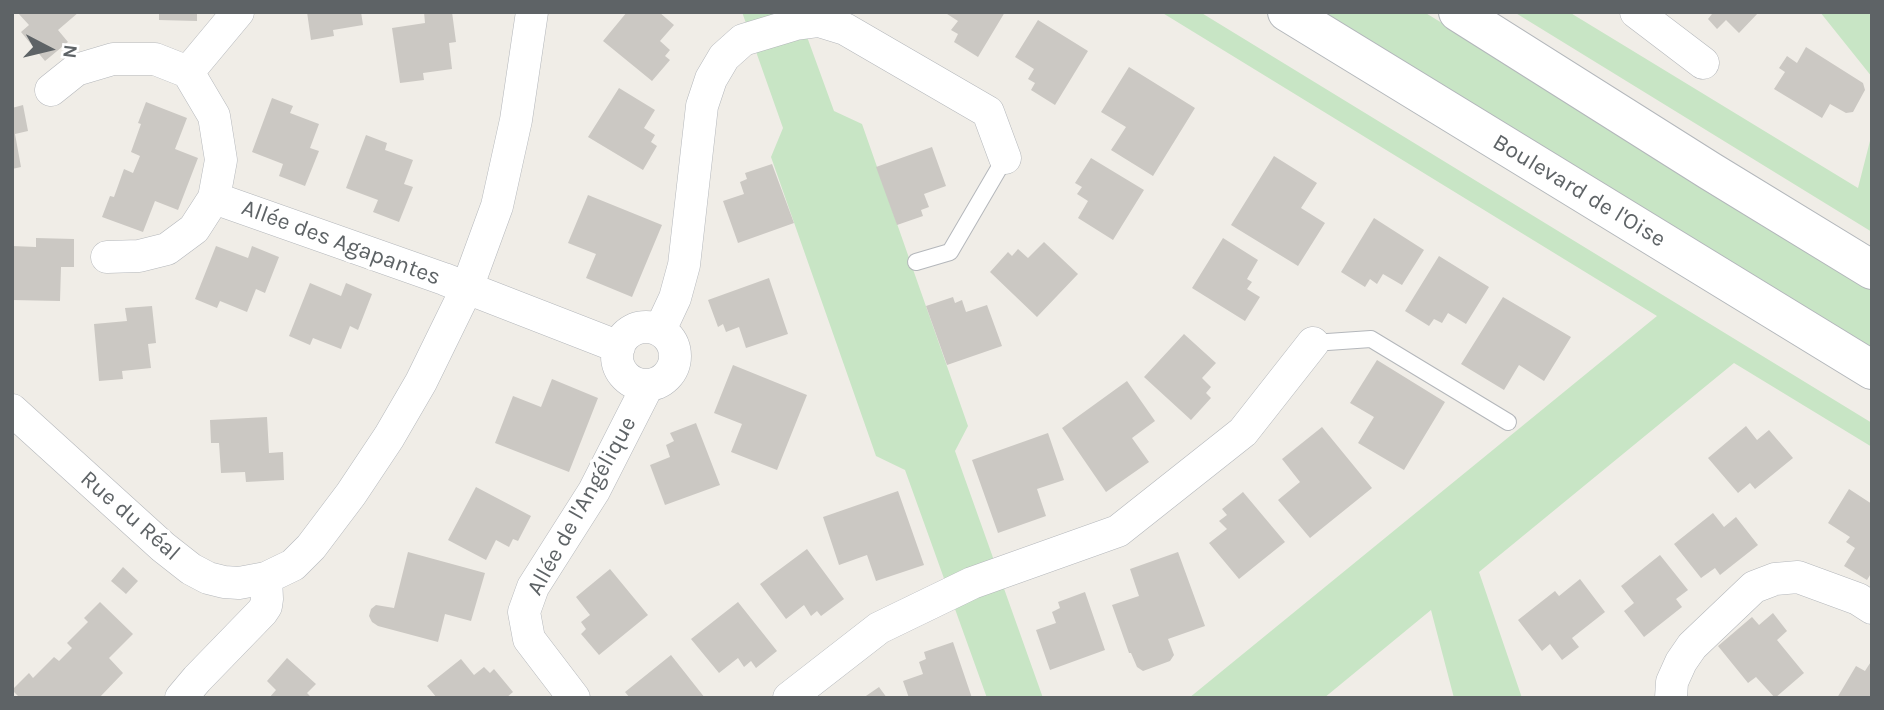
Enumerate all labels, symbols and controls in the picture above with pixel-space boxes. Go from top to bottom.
north arrow [14,14,84,84]
text: N [58,43,82,60]
street label: Boulevard de l'Oise [1488,129,1670,253]
street label: Allée des Agapantes [238,194,444,292]
street label: Allée de l'Angélique [521,412,643,600]
street label: Rue du Réal [74,465,186,567]

